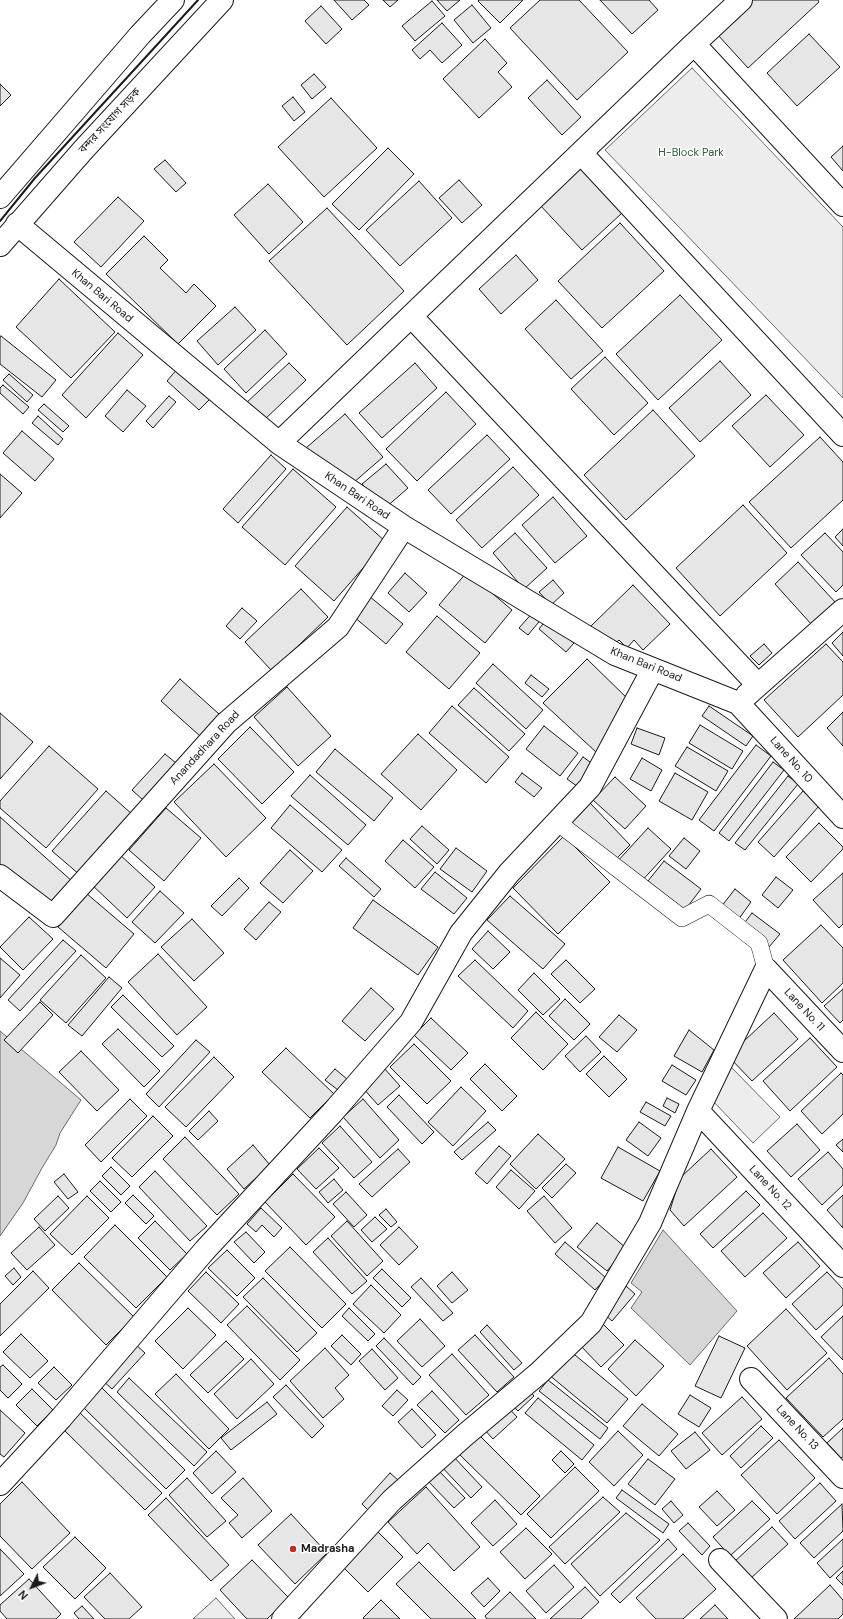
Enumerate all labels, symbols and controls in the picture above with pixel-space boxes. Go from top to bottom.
street label: বন্দর সংযোগ সড়ক [76,86,144,156]
park label: H-Block Park [658,146,724,160]
street label: Khan Bari Road [69,267,135,325]
street label: Khan Bari Road [322,469,392,523]
street label: Khan Bari Road [608,645,684,685]
street label: Anandadhara Road [167,708,243,788]
street label: Lane No. 10 [767,734,815,786]
street label: Lane No. 11 [781,986,827,1034]
street label: Lane No. 12 [746,1163,794,1213]
street label: Lane No. 13 [773,1403,821,1453]
place label: Madrasha [301,1542,354,1556]
marker: Madrasha [288,1544,298,1554]
north arrow [12,1567,52,1607]
text: N [15,1587,31,1603]

